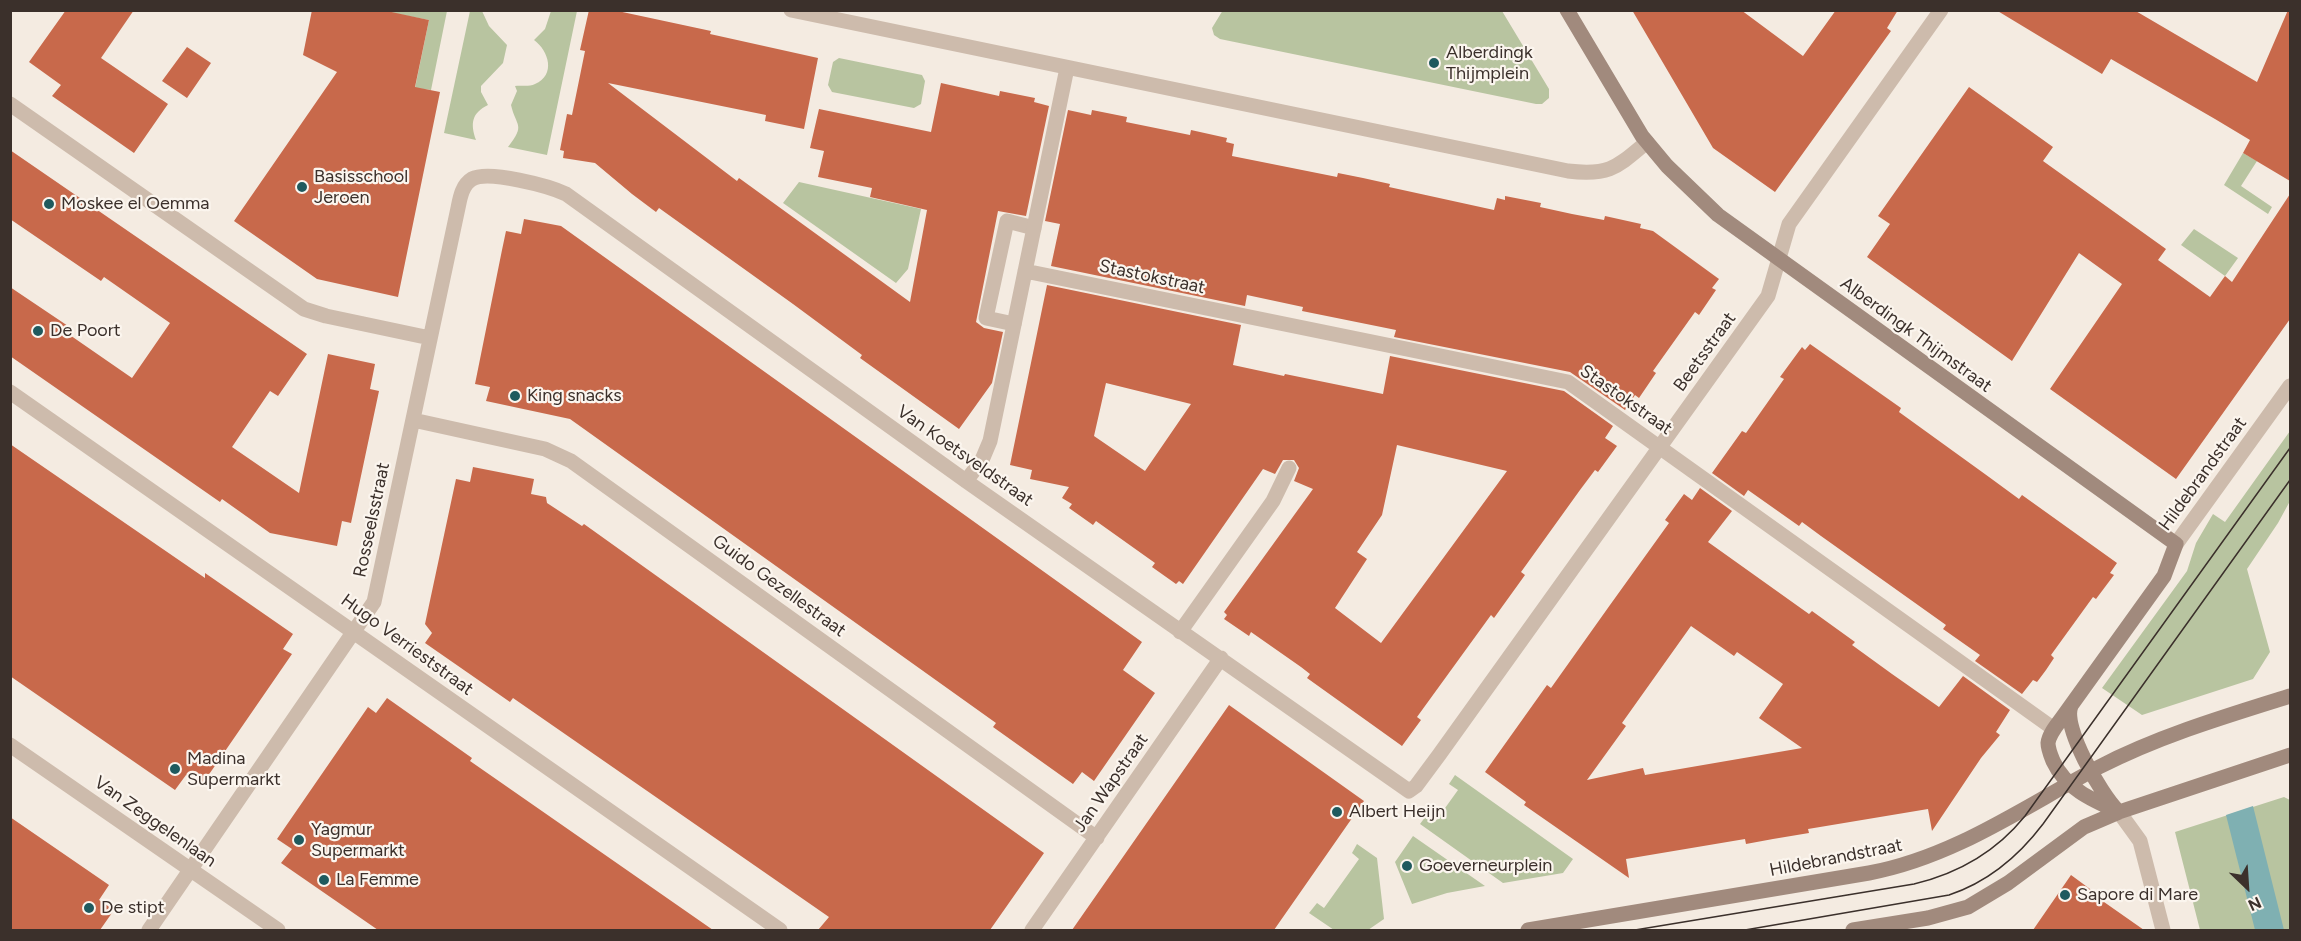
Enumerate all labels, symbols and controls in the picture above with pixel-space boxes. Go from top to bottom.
place label: Alberdingk Thijmplein [1446,42,1533,84]
marker: Alberdingk Thijmplein [1427,56,1441,70]
place label: Basisschool Jeroen [314,166,408,208]
marker: Basisschool Jeroen [295,180,309,194]
place label: Moskee el Oemma [61,193,210,215]
marker: Moskee el Oemma [42,197,56,211]
street label: Stastokstraat [1097,255,1207,299]
street label: Alberdingk Thijmstraat [1836,273,1996,397]
street label: Beetsstraat [1669,308,1741,396]
place label: De Poort [50,320,121,342]
marker: De Poort [31,324,45,338]
street label: Stastokstraat [1576,360,1676,440]
place label: King snacks [527,385,622,407]
marker: King snacks [508,389,522,403]
street label: Van Koetsveldstraat [893,401,1037,511]
street label: Hildebrandstraat [2155,413,2251,535]
street label: Rosseelsstraat [349,461,395,579]
street label: Guido Gezellestraat [708,530,850,642]
street label: Hugo Verrieststraat [337,590,477,700]
street label: Jan Wapstraat [1069,729,1153,837]
place label: Madina Supermarkt [187,748,281,790]
marker: Madina Supermarkt [168,762,182,776]
street label: Van Zeggelenlaan [90,772,220,872]
place label: Albert Heijn [1349,801,1445,823]
marker: Albert Heijn [1330,805,1344,819]
place label: Yagmur Supermarkt [311,819,405,862]
marker: Yagmur Supermarkt [292,833,306,847]
street label: Hildebrandstraat [1768,835,1904,881]
place label: Goeverneurplein [1419,855,1552,877]
north arrow [2217,857,2277,917]
marker: Goeverneurplein [1400,859,1414,873]
place label: La Femme [336,869,419,891]
marker: La Femme [317,873,331,887]
place label: Sapore di Mare [2077,884,2198,906]
marker: Sapore di Mare [2058,888,2072,902]
text: N [2245,893,2264,915]
place label: De stipt [101,897,164,919]
marker: De stipt [82,901,96,915]

